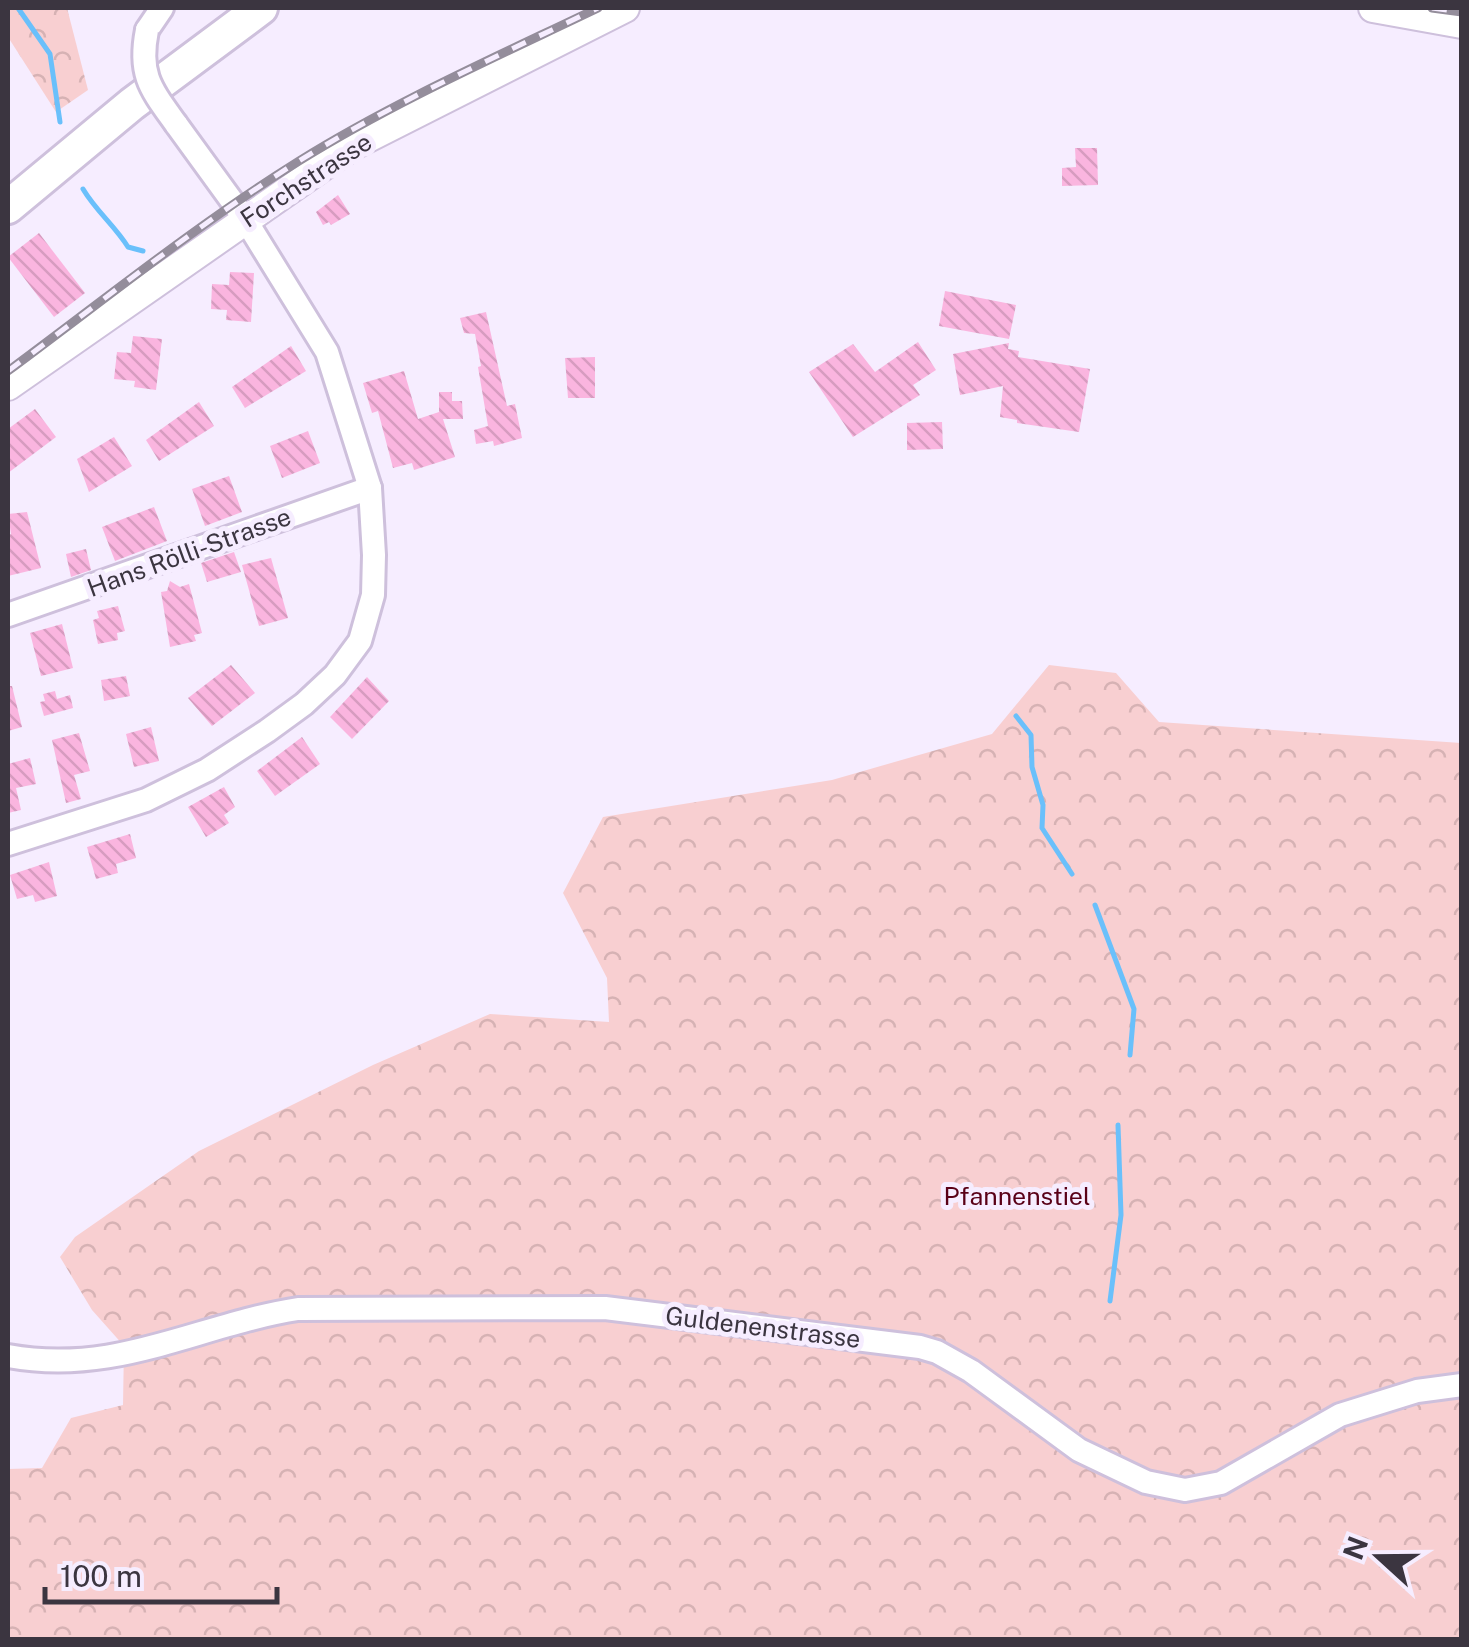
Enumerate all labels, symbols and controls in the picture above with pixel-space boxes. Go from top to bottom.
street label: Forchstrasse [235,126,377,234]
street label: Hans Rölli-Strasse [83,501,295,603]
park label: Pfannenstiel [943,1181,1091,1211]
street label: Guldenenstrasse [664,1300,862,1354]
north arrow [1329,1507,1429,1607]
text: N [1336,1532,1375,1564]
scale bar [45,1542,278,1604]
text: 100 m [60,1558,142,1594]

